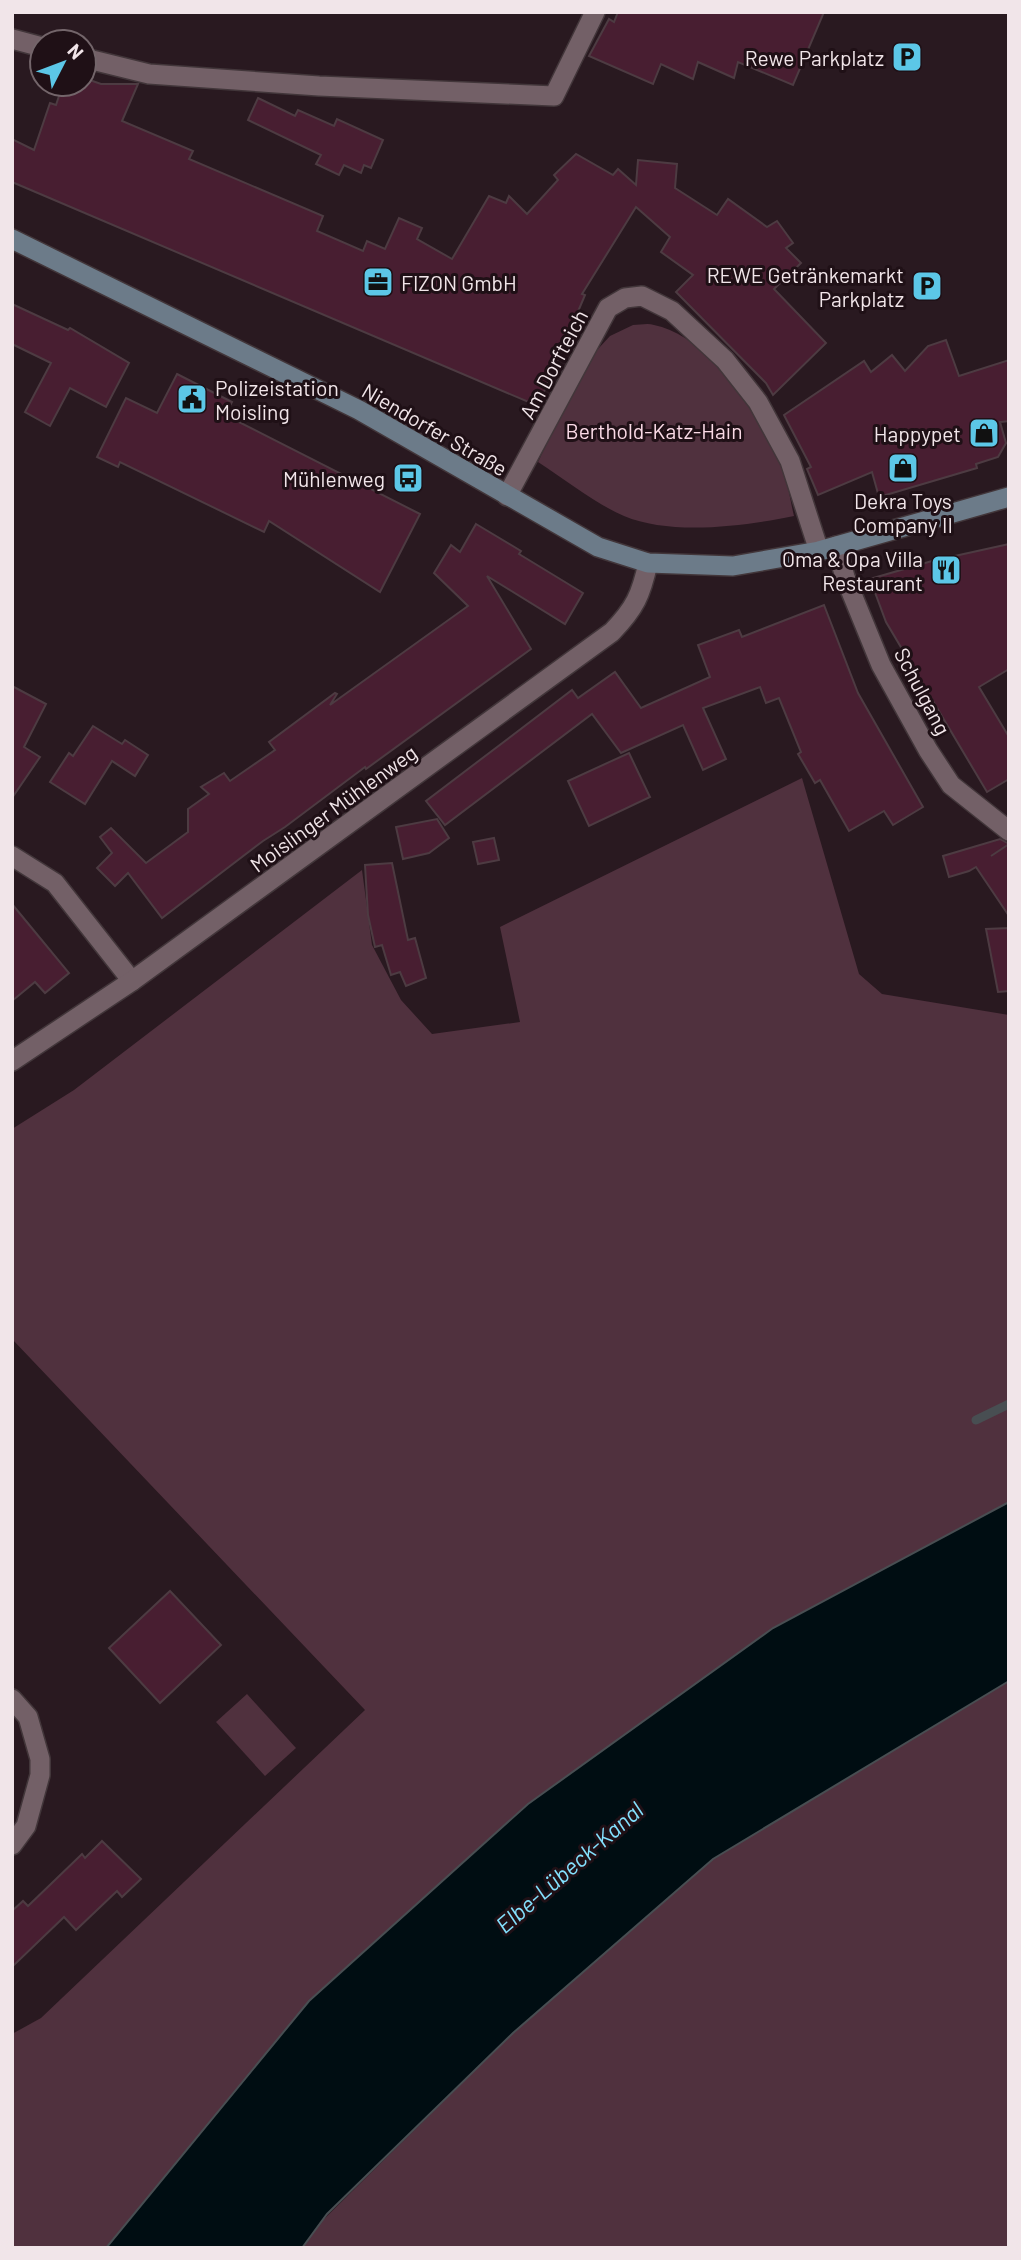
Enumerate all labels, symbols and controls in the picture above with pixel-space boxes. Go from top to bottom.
north arrow [28,28,98,98]
text: N [63,39,89,64]
parking icon: Rewe Parkplatz [890,40,924,74]
place label: Rewe Parkplatz [745,45,884,70]
place label: REWE Getränkemarkt Parkplatz [707,262,904,311]
office icon: FIZON GmbH [361,265,395,299]
parking icon: REWE Getränkemarkt Parkplatz [910,269,944,303]
place label: FIZON GmbH [401,270,517,295]
street label: Am Dorfteich [514,305,592,423]
place label: Polizeistation Moisling [215,375,339,424]
street label: Niendorfer Straße [358,377,512,481]
public building icon: Polizeistation Moisling [175,382,209,416]
shop icon: Happypet [967,416,1001,450]
park label: Berthold-Katz-Hain [565,418,743,443]
place label: Happypet [874,421,961,446]
shop icon: Dekra Toys Company II [886,451,920,485]
bus stop icon: Mühlenweg [391,461,425,495]
place label: Mühlenweg [283,466,385,491]
place label: Dekra Toys Company II [853,488,953,537]
place label: Oma & Opa Villa Restaurant [782,546,923,595]
restaurant icon: Oma & Opa Villa Restaurant [929,553,963,587]
street label: Schulgang [890,643,956,739]
street label: Moislinger Mühlenweg [245,739,421,877]
water label: Elbe-Lübeck-Kanal [490,1795,648,1939]

